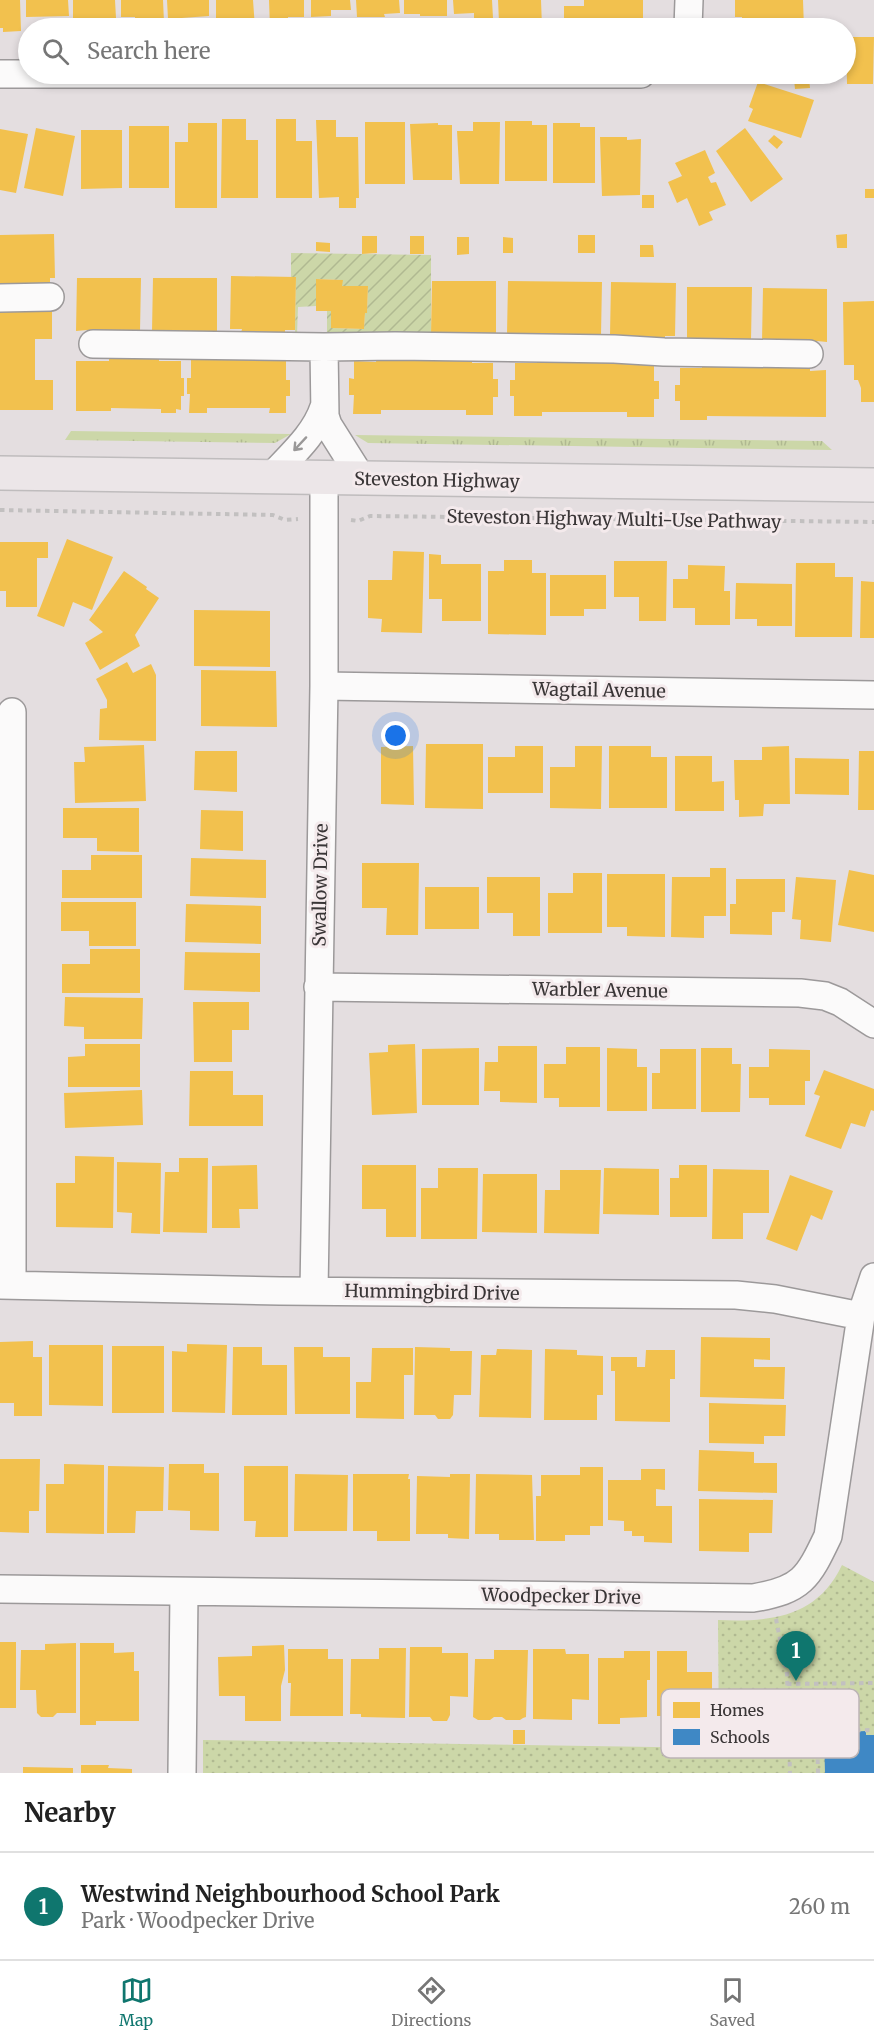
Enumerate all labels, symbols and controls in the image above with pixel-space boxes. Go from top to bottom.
search box [18,18,856,84]
icon: search [39,35,72,68]
text: Search here [87,37,210,65]
one-way arrow [293,437,307,452]
street label: Steveston Highway [354,467,521,493]
street label: Steveston Highway Multi-Use Pathway [446,505,782,533]
street label: Wagtail Avenue [531,677,666,703]
your location [381,721,410,750]
street label: Swallow Drive [307,823,333,947]
street label: Warbler Avenue [531,977,668,1003]
street label: Hummingbird Drive [344,1279,520,1305]
street label: Woodpecker Drive [480,1583,641,1609]
pin: 1 [776,1632,816,1681]
legend [661,1689,859,1758]
text: Homes [710,1700,764,1720]
text: Schools [710,1727,770,1747]
text: Nearby [24,1796,116,1829]
text: Westwind Neighbourhood School Park [81,1880,500,1908]
text: 1 [39,1894,48,1919]
text: 260 m [789,1894,850,1919]
text: Park · Woodpecker Drive [81,1908,314,1933]
tab: Map [119,1974,153,2030]
tab: Directions [391,1974,471,2030]
tab: Saved [710,1974,755,2030]

